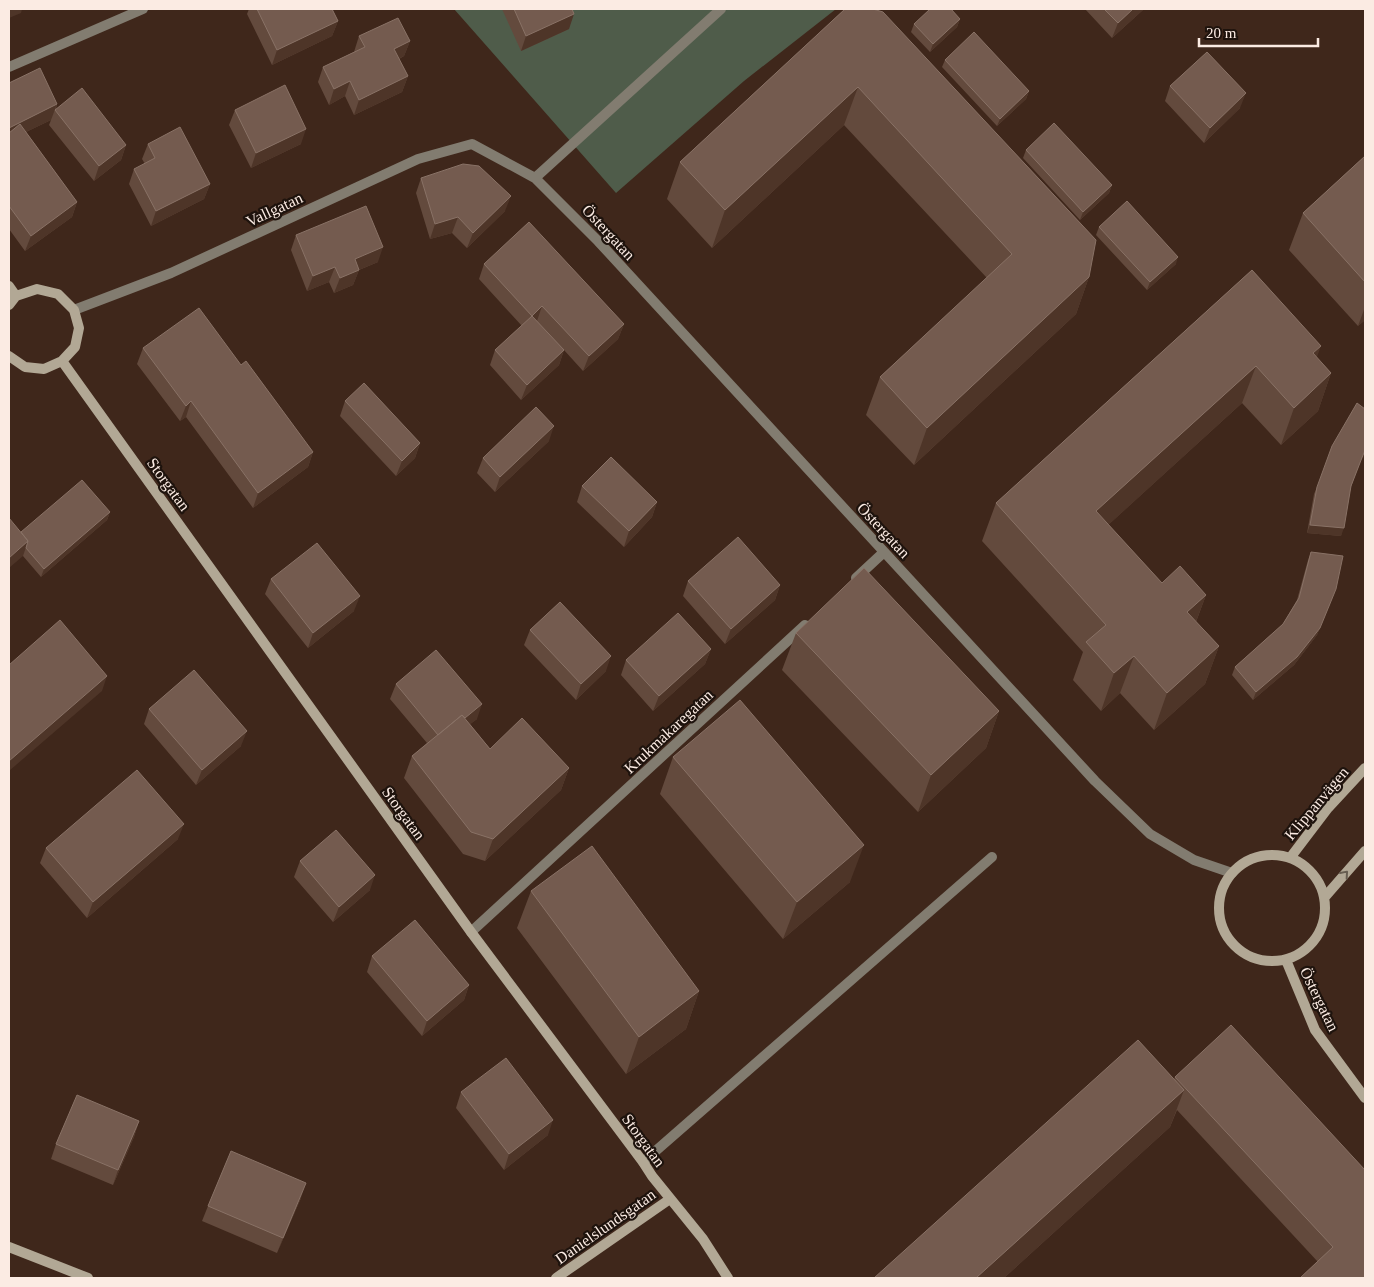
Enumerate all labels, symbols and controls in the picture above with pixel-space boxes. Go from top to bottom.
scale bar [1199,15,1318,47]
text: 20 m [1206,25,1237,41]
street label: Vallgatan [243,189,306,231]
street label: Östergatan [578,201,638,264]
street label: Storgatan [143,455,193,515]
street label: Östergatan [853,499,913,562]
street label: Krukmakaregatan [621,686,717,777]
street label: Klippanvägen [1281,763,1353,844]
street label: Storgatan [378,784,428,844]
one-way arrow [1339,871,1348,880]
street label: Östergatan [1296,964,1342,1034]
street label: Storgatan [618,1111,668,1171]
street label: Danielslundsgatan [552,1186,659,1268]

